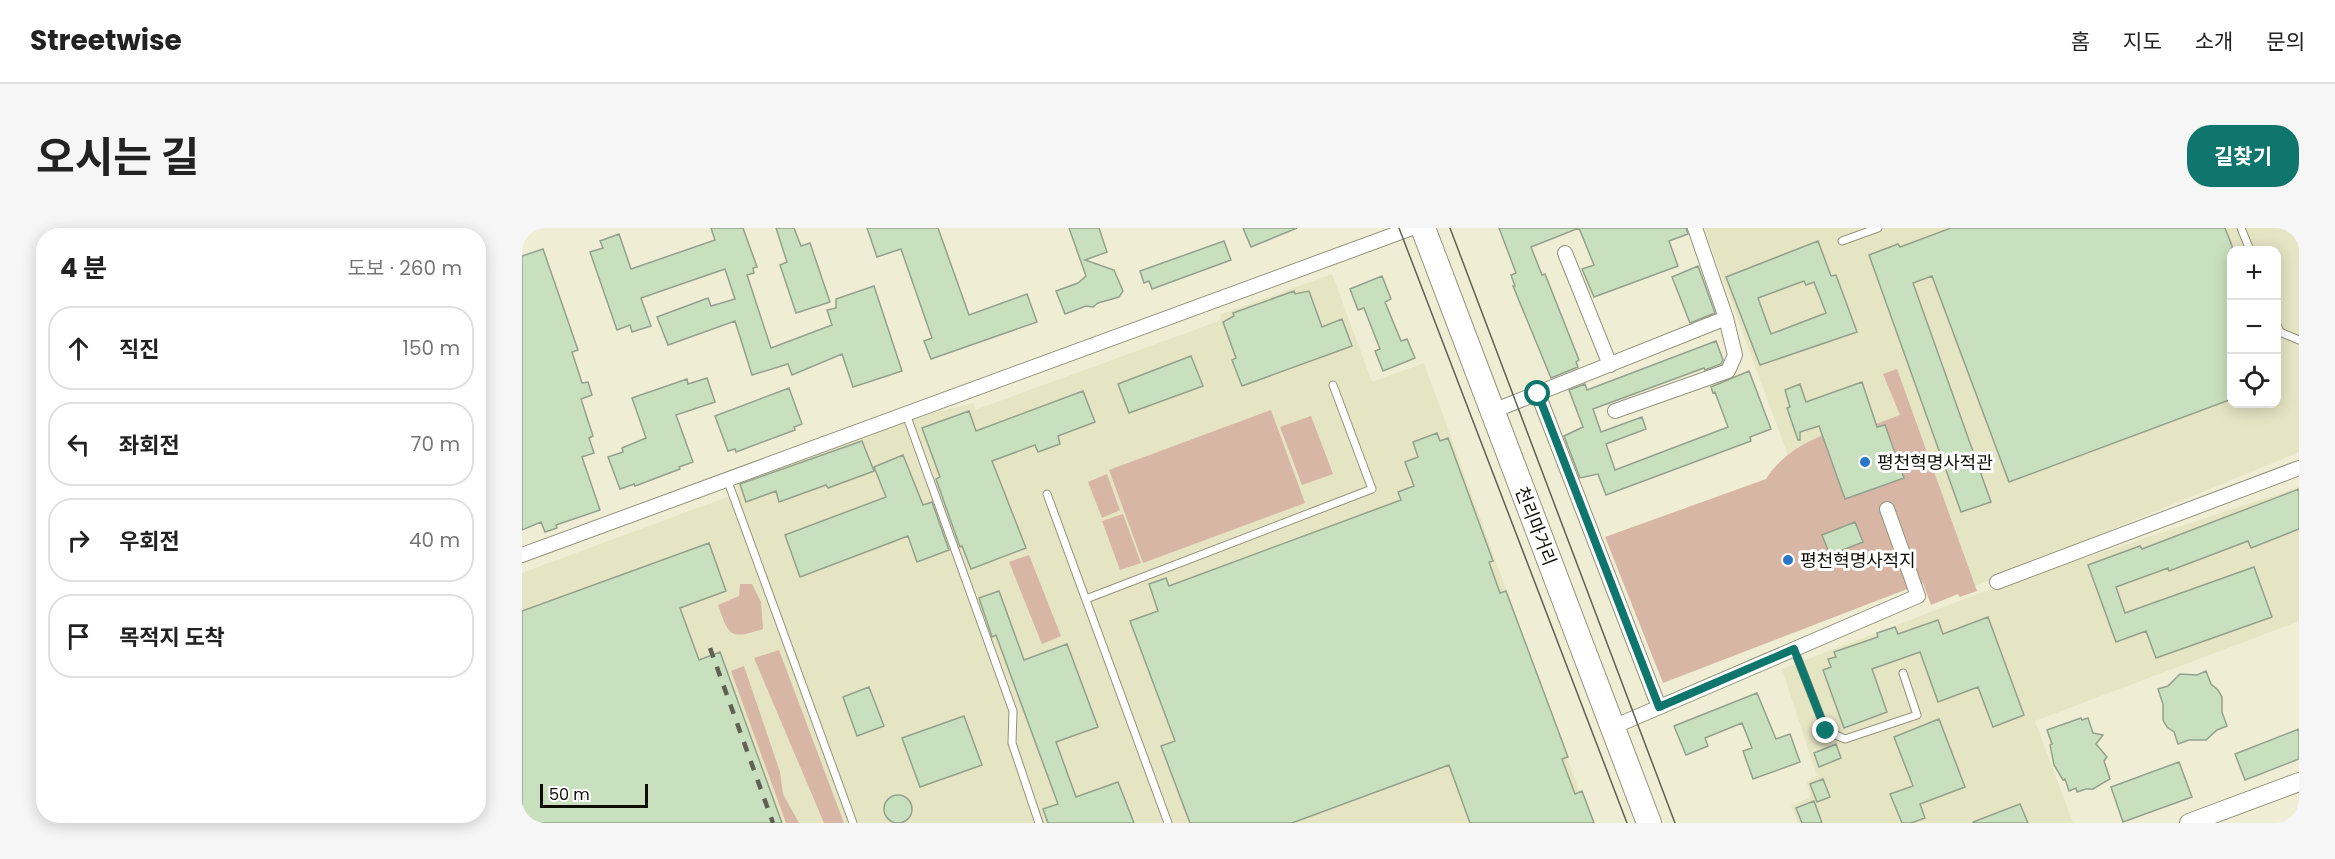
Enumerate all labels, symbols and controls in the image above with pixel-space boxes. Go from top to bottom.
text: Streetwise [30,21,182,60]
text: 홈 [2071,27,2090,56]
text: 지도 [2123,27,2162,56]
text: 소개 [2195,27,2233,56]
text: 문의 [2266,27,2305,56]
button: 길찾기 [2187,125,2299,187]
text: 오시는 길 [36,128,199,187]
map controls [2227,246,2281,408]
button: + [2227,246,2281,300]
text: 4 분 [60,250,107,286]
text: 도보 · 260 m [348,254,462,282]
button: − [2227,300,2281,354]
icon: ahead [62,332,95,365]
text: 직진 [119,334,159,365]
text: 150 m [403,334,460,362]
button: locate [2227,354,2281,408]
route start [1524,380,1550,406]
icon: left [62,428,95,461]
text: 좌회전 [119,430,180,461]
text: 70 m [411,430,460,458]
place label: 평천혁명사적관 [1877,450,1993,475]
marker: 평천혁명사적관 [1858,455,1872,469]
street label: 천리마거리 [1509,483,1563,569]
icon: right [62,524,95,557]
text: 우회전 [119,526,180,557]
text: 40 m [409,526,460,554]
place label: 평천혁명사적지 [1800,548,1916,573]
marker: 평천혁명사적지 [1781,553,1795,567]
icon: arrive [62,620,95,653]
text: 목적지 도착 [119,622,225,653]
route end [1812,717,1838,743]
scale bar [540,781,648,808]
text: 50 m [549,783,590,806]

